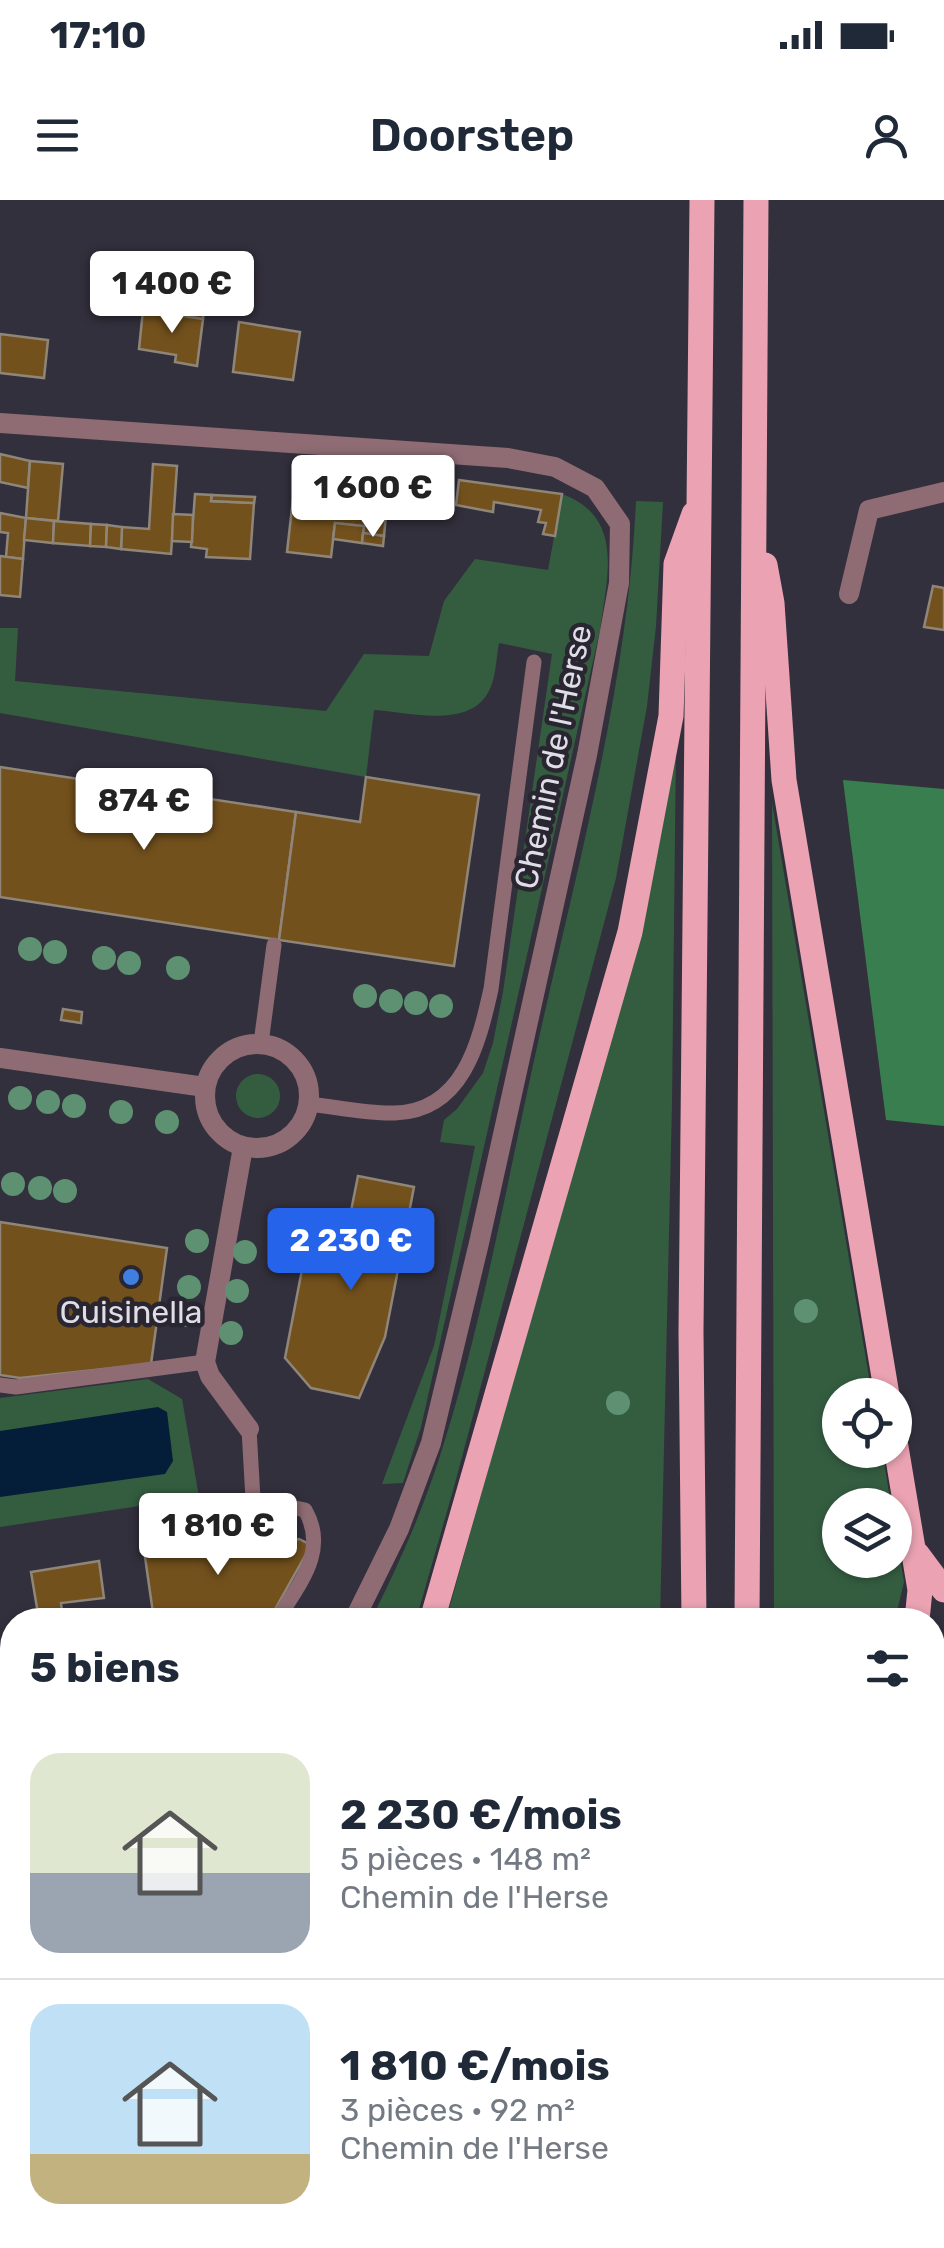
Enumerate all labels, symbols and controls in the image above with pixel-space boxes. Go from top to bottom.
text: 17:10 [50,12,146,58]
icon: menu [30,108,85,163]
icon: person [859,108,914,163]
text: Doorstep [370,109,574,162]
pin: 1 400 € [80,251,264,336]
text: 1 400 € [112,264,232,302]
pin: 1 600 € [281,455,465,540]
text: 1 600 € [313,468,433,506]
street label: Chemin de l'Herse [506,622,600,892]
pin: 874 € [74,768,214,853]
text: 874 € [98,781,190,819]
pin: 2 230 € [259,1208,443,1293]
text: 2 230 € [289,1221,413,1259]
marker: Cuisinella [120,1266,142,1288]
place label: Cuisinella [60,1293,202,1331]
map controls [822,1378,912,1578]
button: locate [822,1378,912,1468]
button: layers [822,1488,912,1578]
pin: 1 810 € [126,1493,310,1578]
text: 1 810 € [161,1506,275,1544]
icon: filters [860,1641,915,1696]
text: 5 biens [30,1643,180,1693]
text: 2 230 €/mois [340,1790,622,1840]
icon: home [110,1793,230,1913]
text: 5 pièces · 148 m² [340,1840,591,1878]
text: Chemin de l'Herse [340,1878,609,1916]
text: 1 810 €/mois [340,2041,610,2091]
icon: home [110,2044,230,2164]
text: 3 pièces · 92 m² [340,2091,575,2129]
text: Chemin de l'Herse [340,2129,609,2167]

